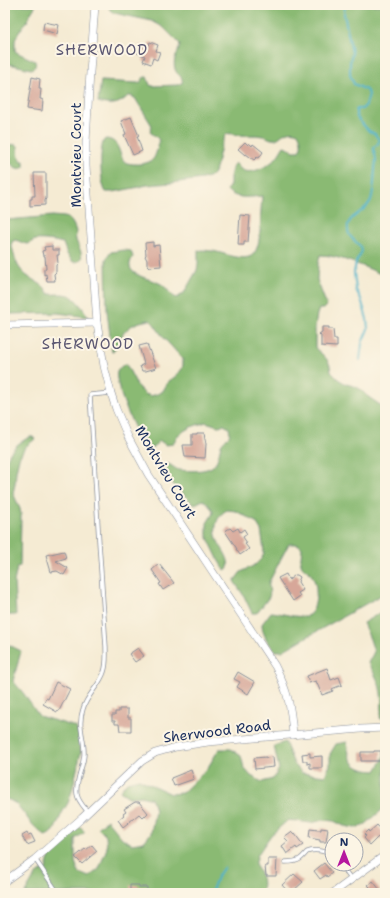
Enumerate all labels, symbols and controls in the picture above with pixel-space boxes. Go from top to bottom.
district label: SHERWOOD [56,40,148,60]
street label: Montvieu Court [67,102,85,208]
district label: SHERWOOD [42,334,134,354]
street label: Montvieu Court [131,422,201,522]
street label: Sherwood Road [162,715,272,747]
north arrow [324,832,364,872]
text: N [340,835,349,850]

